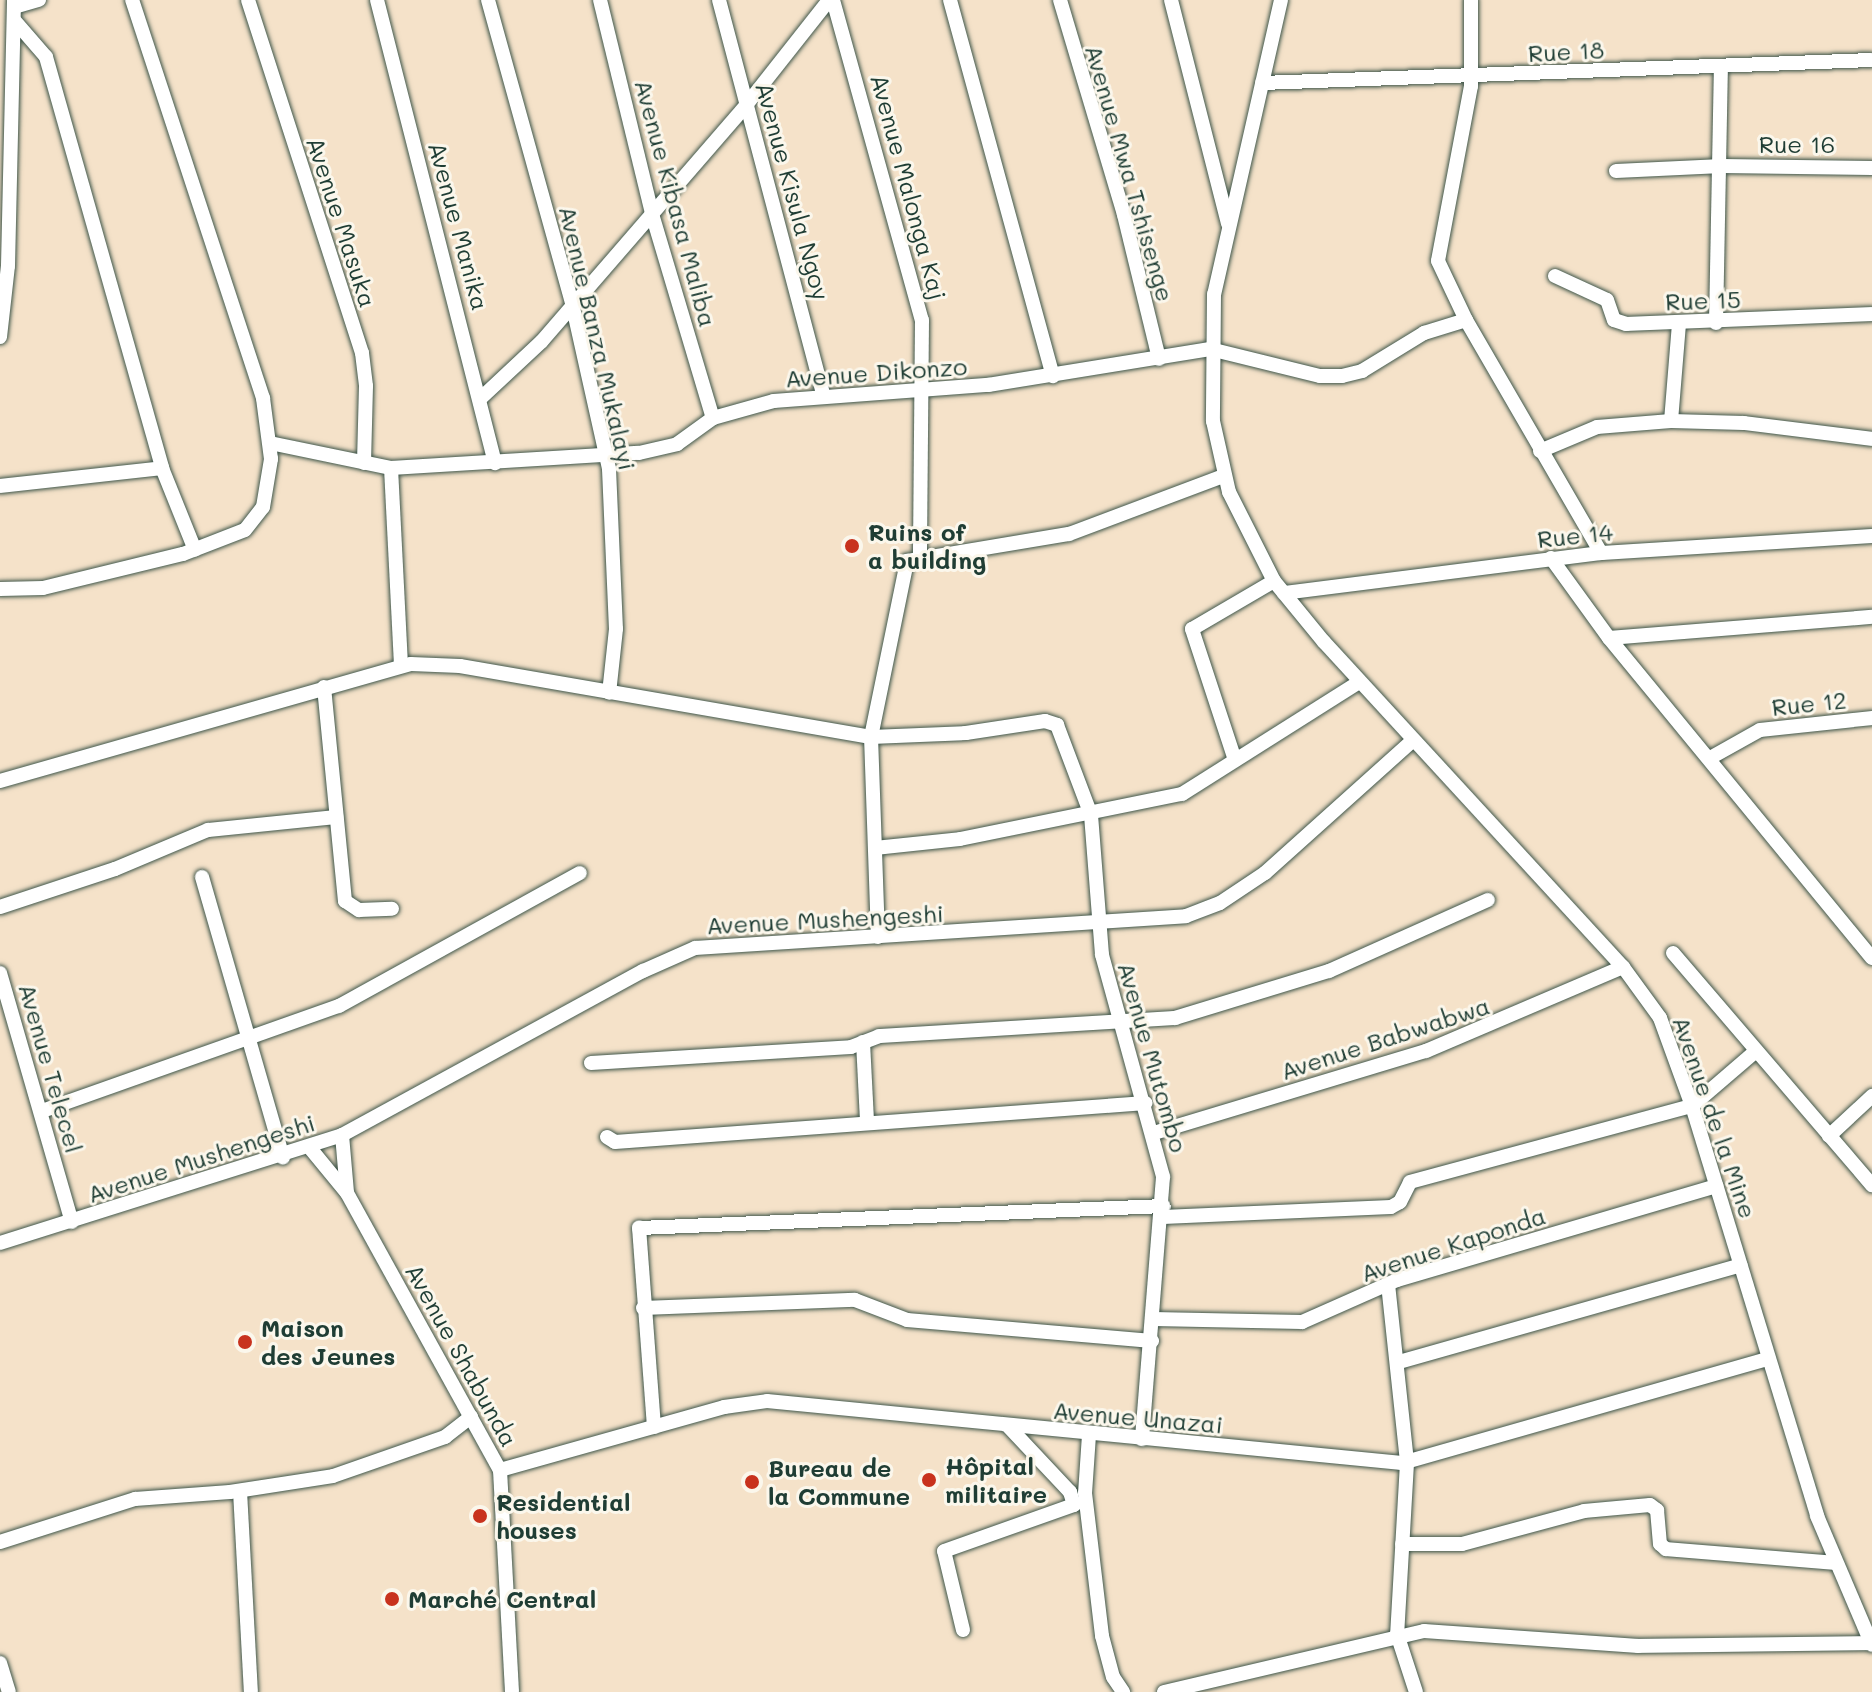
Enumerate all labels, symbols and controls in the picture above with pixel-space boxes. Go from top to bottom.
street label: Rue 18 [1527,35,1605,67]
street label: Avenue Mwa Tshisenge [1080,41,1180,305]
street label: Avenue Malonga Kaj [865,71,953,303]
street label: Avenue Kibasa Maliba [629,76,723,330]
street label: Avenue Kisula Ngoy [750,79,836,303]
street label: Rue 16 [1759,130,1835,158]
street label: Avenue Masuka [301,133,383,311]
street label: Avenue Manika [423,139,495,313]
street label: Avenue Banza Mukalayi [554,203,642,473]
street label: Rue 15 [1665,284,1741,316]
street label: Avenue Dikonzo [784,351,968,393]
street label: Rue 14 [1536,517,1614,553]
place label: Ruins of a building [868,518,986,574]
marker: Ruins of a building [843,537,861,555]
street label: Rue 12 [1770,685,1848,721]
street label: Avenue Mushengeshi [706,898,944,940]
street label: Avenue Mutombo [1112,959,1194,1155]
street label: Avenue Telecel [13,980,89,1156]
street label: Avenue Babwabwa [1277,991,1493,1085]
street label: Avenue de la Mine [1667,1012,1763,1222]
street label: Avenue Mushengeshi [84,1108,318,1208]
street label: Avenue Kaponda [1357,1201,1549,1287]
street label: Avenue Shabunda [400,1259,524,1451]
place label: Maison des Jeunes [261,1314,395,1370]
marker: Maison des Jeunes [236,1333,254,1351]
street label: Avenue Unazai [1052,1395,1224,1439]
place label: Hôpital militaire [945,1452,1047,1508]
place label: Bureau de la Commune [768,1454,910,1510]
marker: Hôpital militaire [920,1471,938,1489]
marker: Bureau de la Commune [743,1473,761,1491]
place label: Residential houses [496,1488,630,1544]
marker: Residential houses [471,1507,489,1525]
place label: Marché Central [408,1585,596,1613]
marker: Marché Central [383,1590,401,1608]

